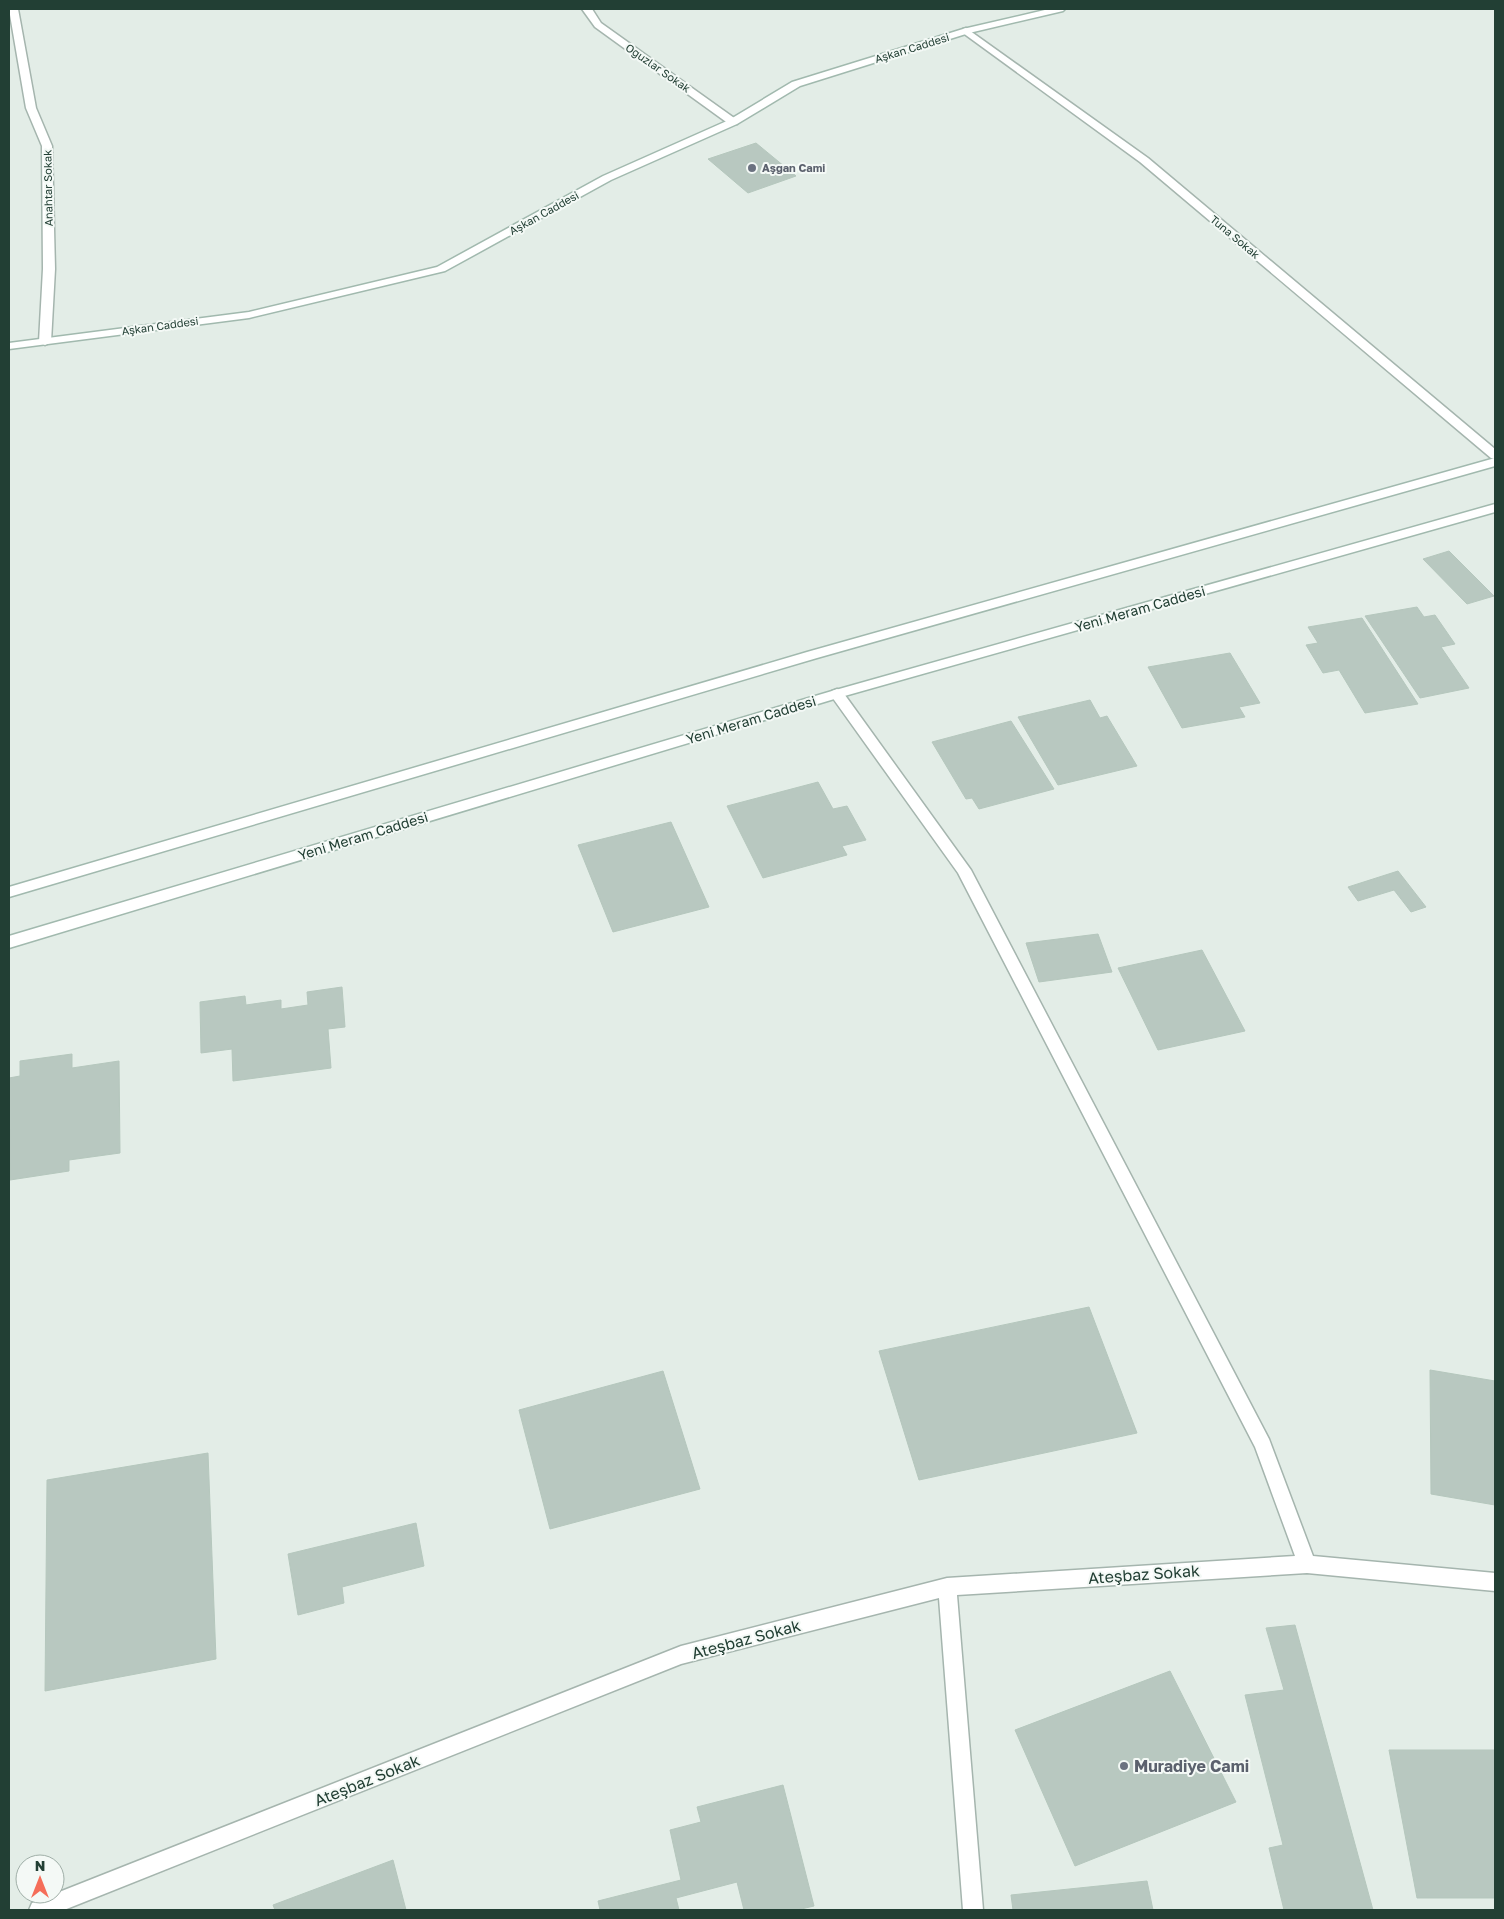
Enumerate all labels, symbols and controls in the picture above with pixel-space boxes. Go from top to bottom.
street label: Aşkan Caddesi [873,30,951,65]
street label: Oğuzlar Sokak [623,40,693,95]
street label: Anahtar Sokak [40,149,55,227]
place label: Aşgan Cami [762,161,825,174]
marker: Aşgan Cami [746,162,758,174]
street label: Aşkan Caddesi [507,188,581,237]
street label: Tuna Sokak [1208,212,1263,261]
street label: Aşkan Caddesi [121,314,199,337]
street label: Yeni Meram Caddesi [1073,582,1207,635]
street label: Yeni Meram Caddesi [684,692,818,747]
street label: Yeni Meram Caddesi [296,808,430,863]
street label: Ateşbaz Sokak [1087,1560,1201,1588]
street label: Ateşbaz Sokak [689,1615,803,1663]
street label: Ateşbaz Sokak [311,1750,423,1810]
place label: Muradiye Cami [1134,1756,1249,1776]
marker: Muradiye Cami [1118,1760,1130,1772]
north arrow [15,1854,65,1904]
text: N [35,1857,45,1874]

